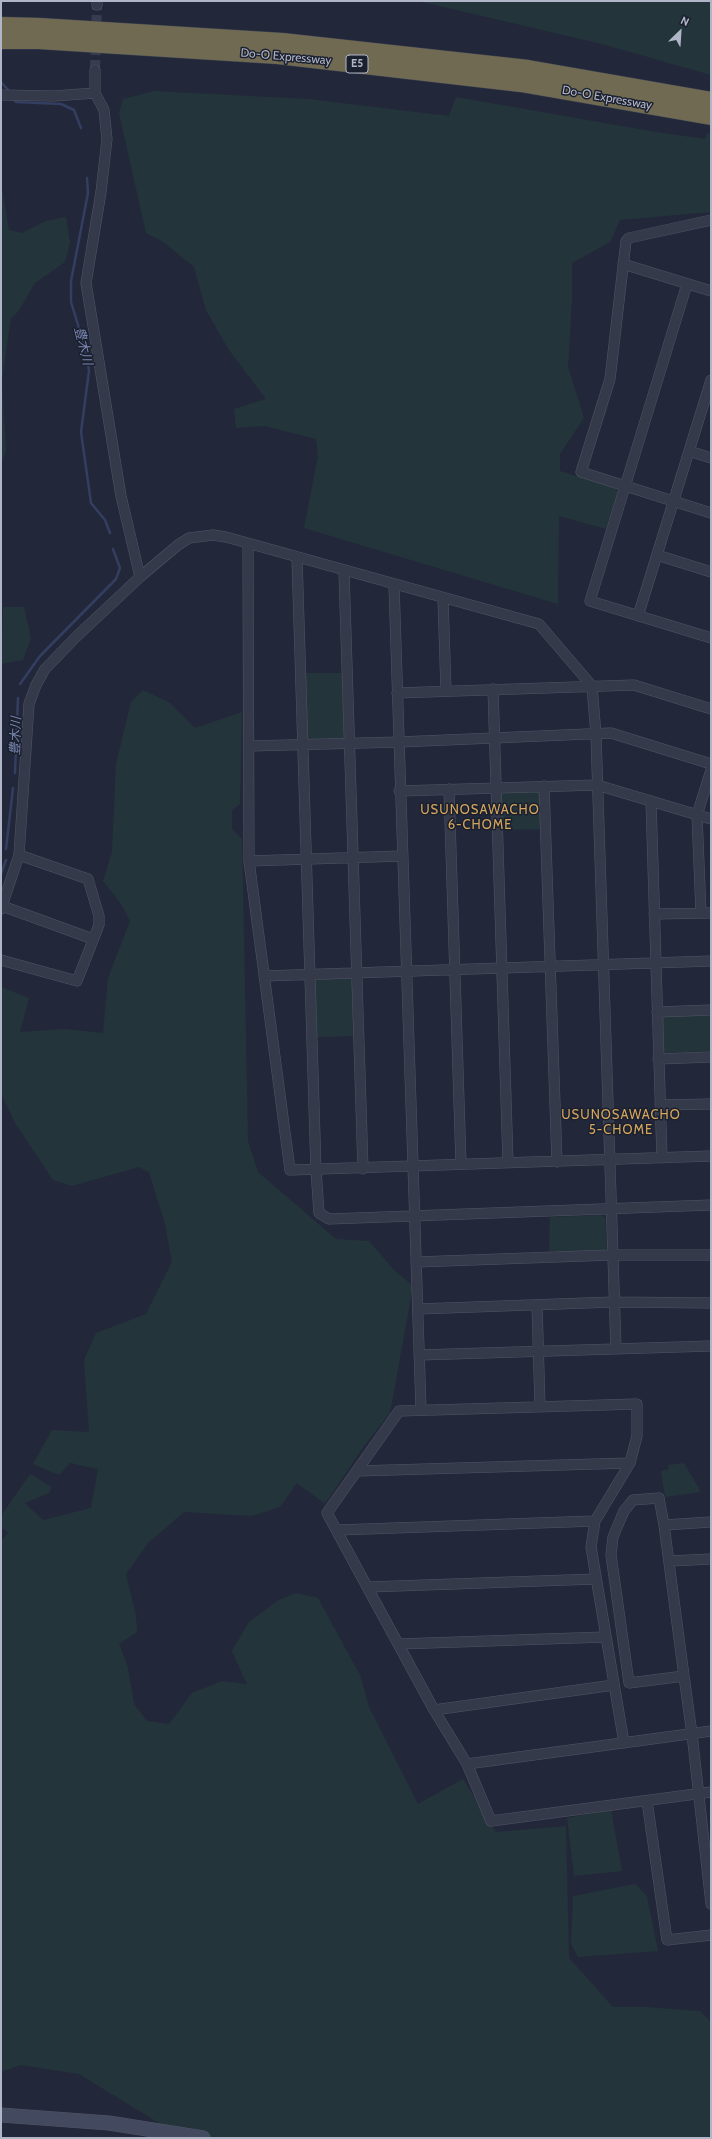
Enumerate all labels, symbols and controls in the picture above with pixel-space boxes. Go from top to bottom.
north arrow [660,12,700,52]
text: N [679,13,692,29]
street label: Do-O Expressway [240,46,332,68]
road number: E5 [346,55,368,73]
street label: Do-O Expressway [561,83,653,113]
water label: 豊木川 [71,325,95,367]
water label: 豊木川 [8,716,24,756]
district label: USUNOSAWACHO 6-CHOME [420,802,540,833]
district label: USUNOSAWACHO 5-CHOME [561,1107,681,1138]

